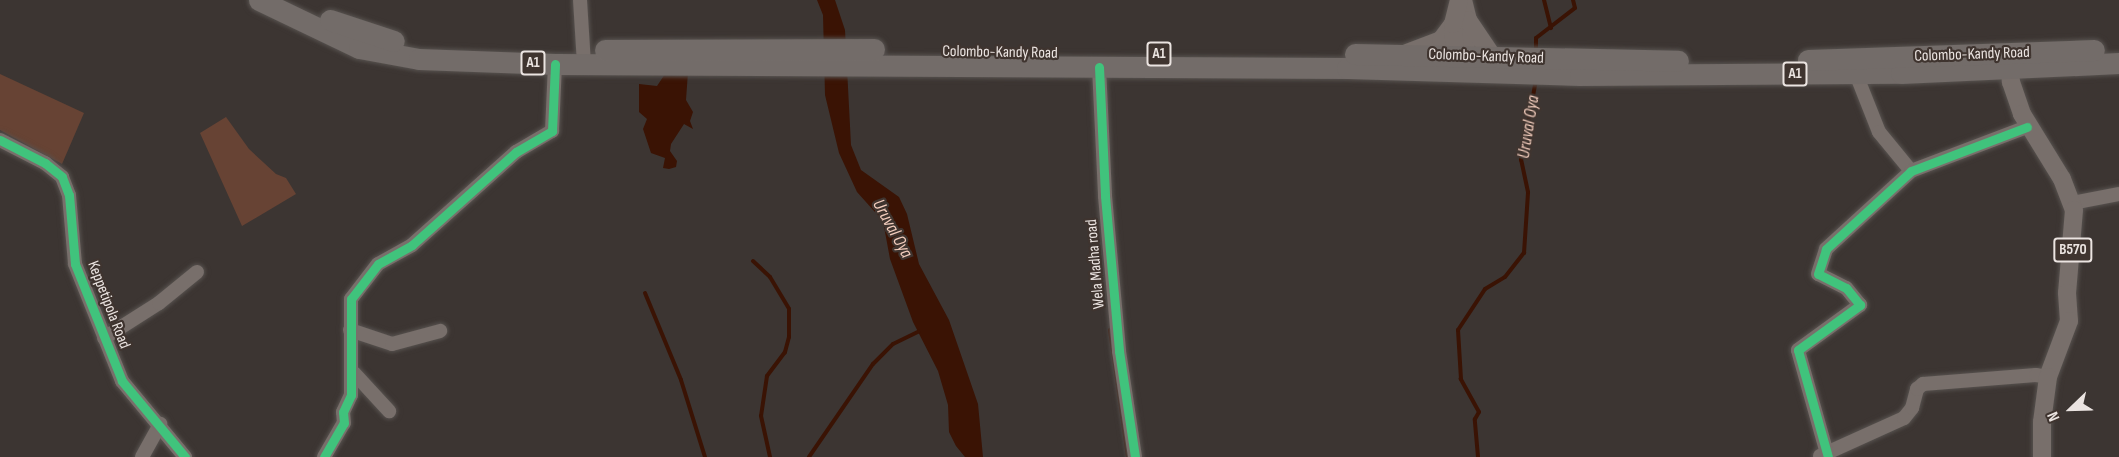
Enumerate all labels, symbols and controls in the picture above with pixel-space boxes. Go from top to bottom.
street label: Colombo-Kandy Road [942,42,1058,64]
road number: A1 [1146,42,1172,66]
street label: Colombo-Kandy Road [1914,43,2030,67]
street label: Colombo-Kandy Road [1428,45,1544,69]
road number: A1 [520,51,546,75]
road number: A1 [1782,62,1808,86]
water label: Uruval Oya [1513,94,1545,160]
water label: Uruval Oya [867,196,917,262]
street label: Wela Madha road [1083,218,1109,310]
road number: B570 [2052,238,2094,262]
street label: Keppetipola Road [82,258,134,352]
north arrow [2041,379,2101,439]
text: N [2044,409,2064,424]

